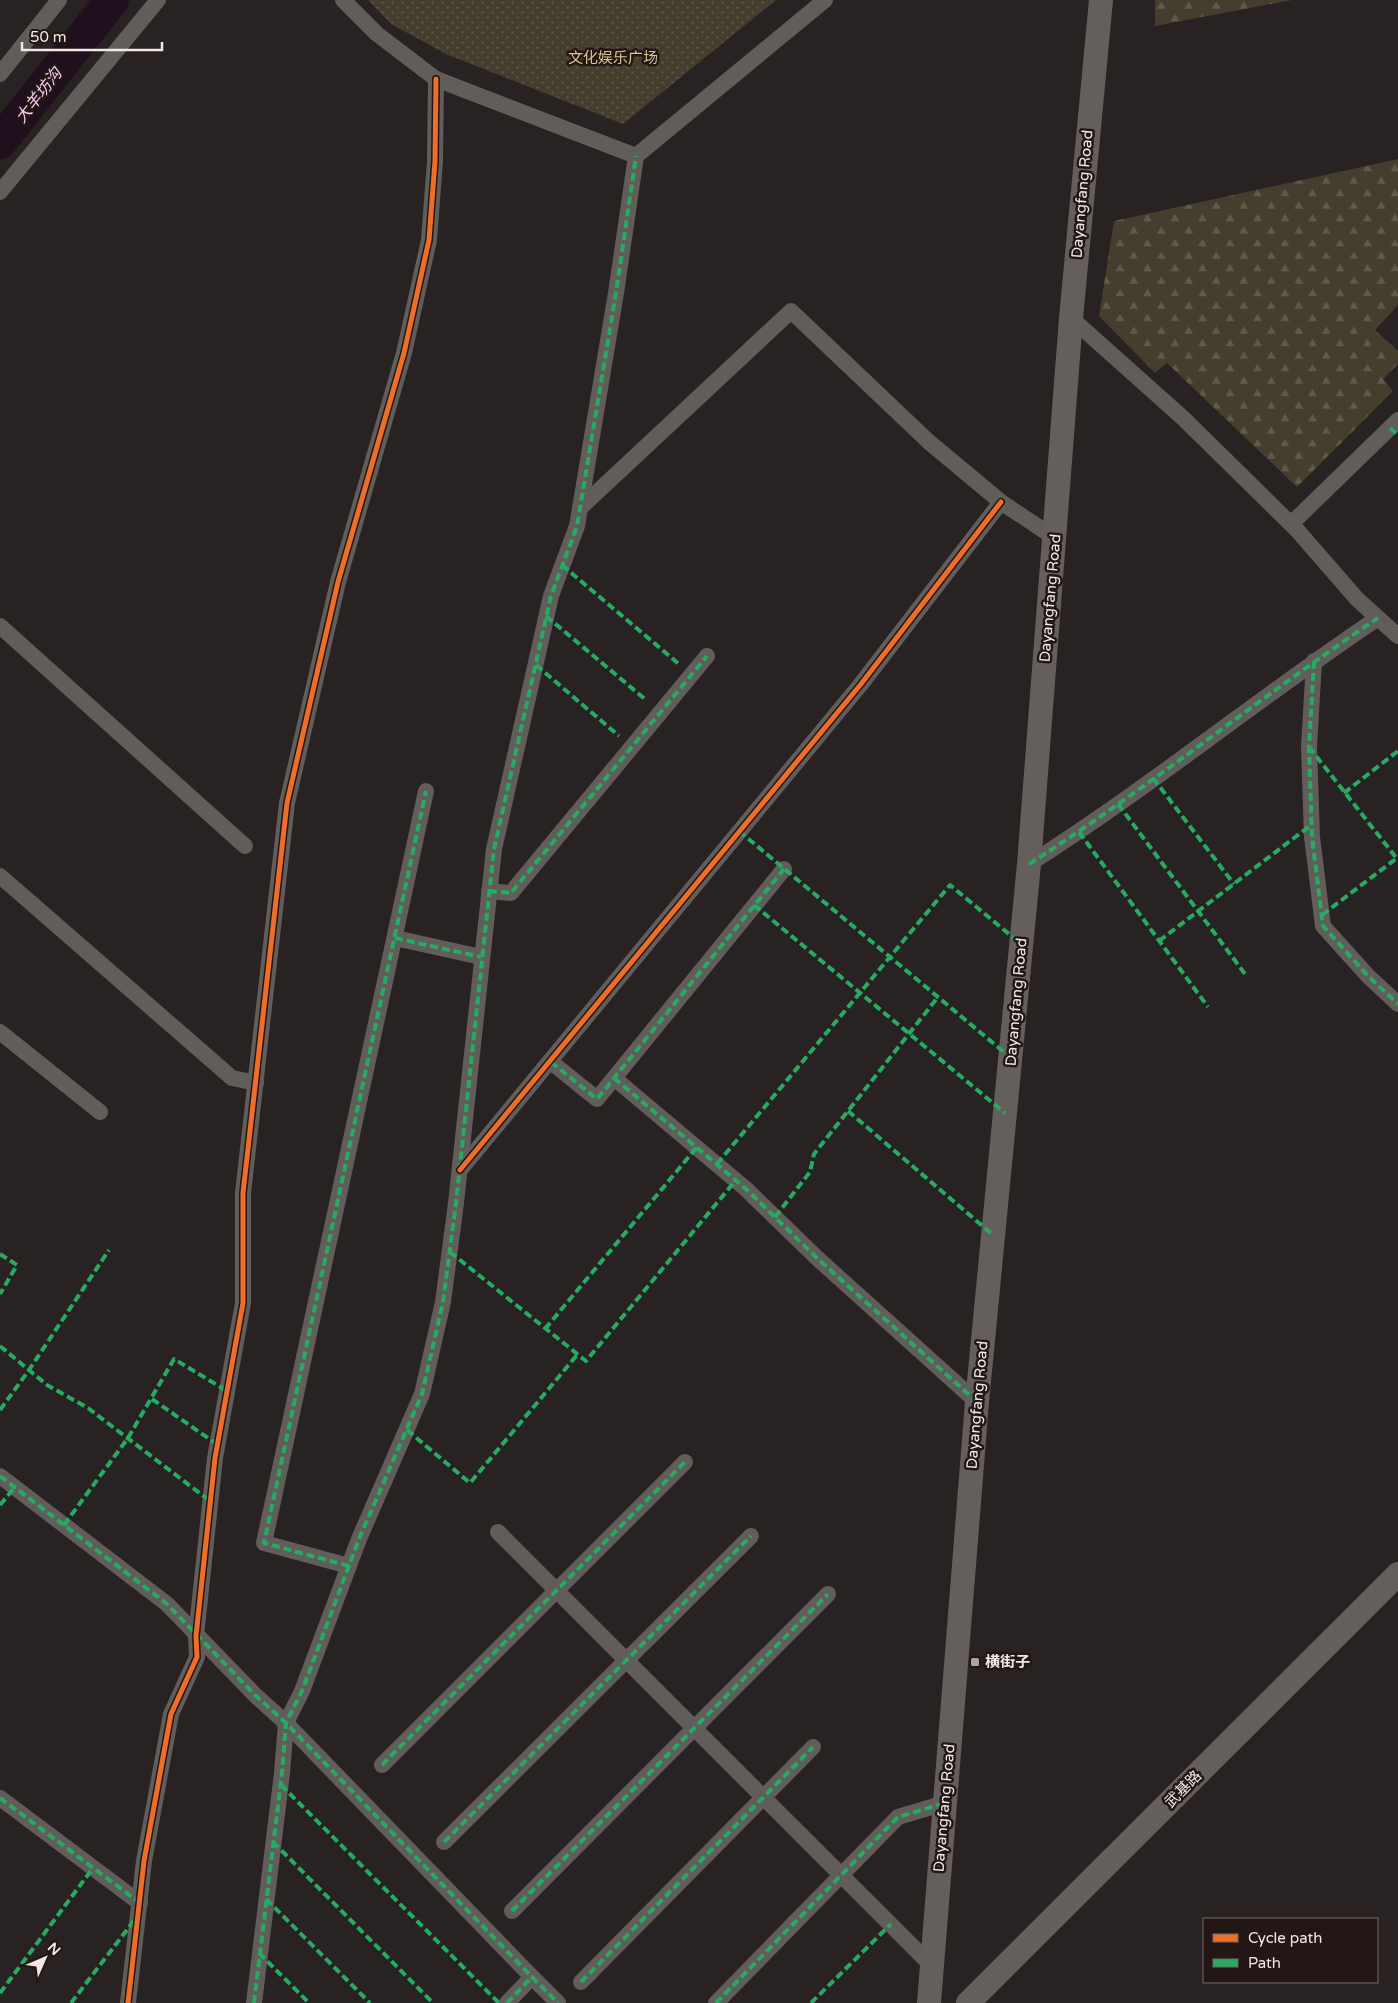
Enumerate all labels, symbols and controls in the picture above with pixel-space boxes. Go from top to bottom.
scale bar [22,20,162,52]
text: 50 m [30,28,67,46]
park label: 文化娱乐广场 [568,49,658,67]
water label: 大羊坊沟 [11,63,68,127]
street label: Dayangfang Road [1067,129,1097,259]
street label: Dayangfang Road [1035,533,1065,663]
street label: Dayangfang Road [1001,937,1031,1067]
street label: Dayangfang Road [962,1340,992,1470]
place label: 横街子 [985,1653,1030,1671]
marker: 横街子 [969,1656,981,1668]
street label: Dayangfang Road [929,1743,959,1873]
street label: 武基路 [1161,1767,1205,1811]
legend [1203,1918,1378,1983]
text: Cycle path [1248,1929,1322,1947]
north arrow [20,1933,70,1983]
text: N [44,1939,64,1959]
text: Path [1248,1954,1281,1972]

